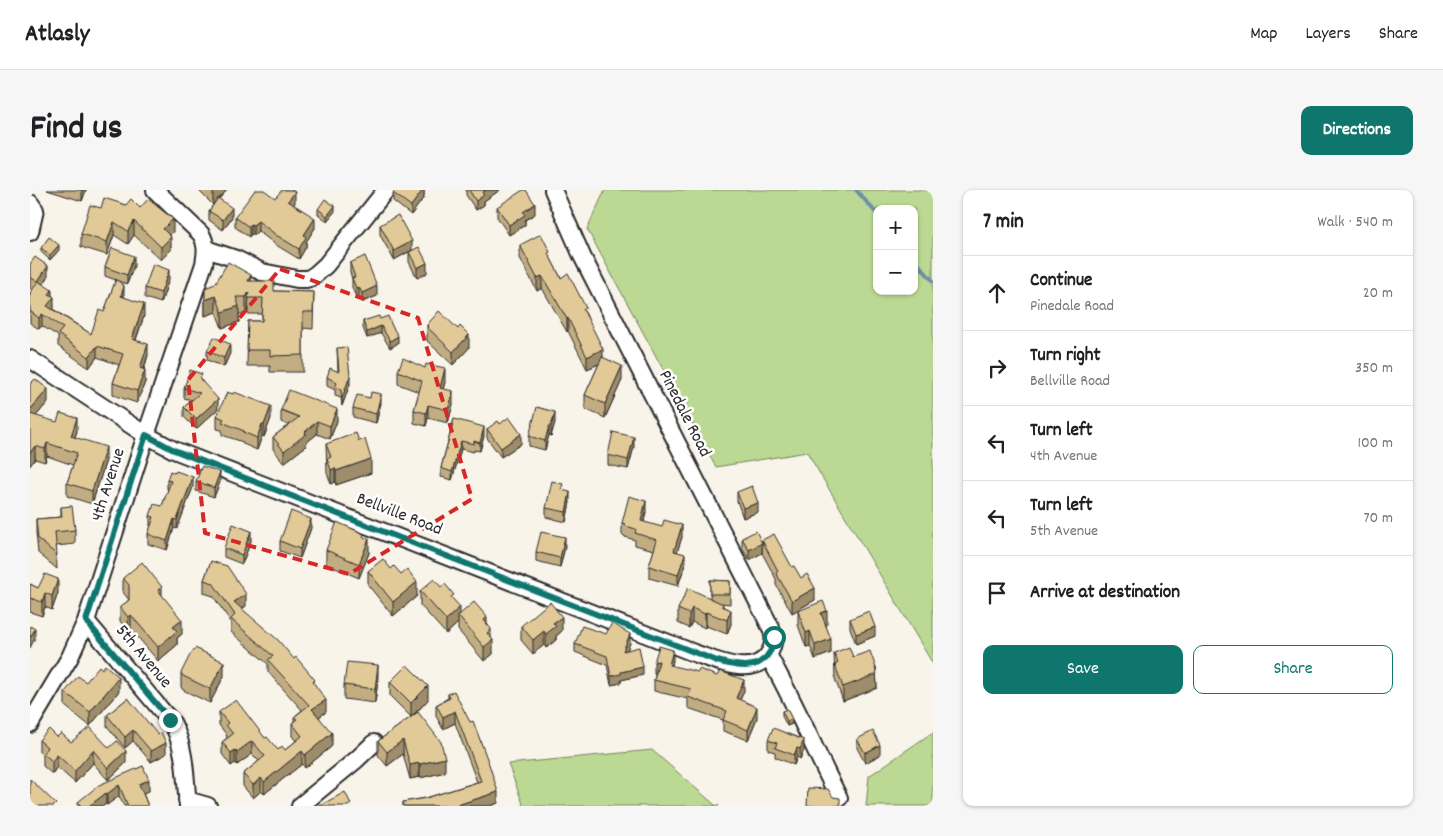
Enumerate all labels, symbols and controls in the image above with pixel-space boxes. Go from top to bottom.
text: Atlasly [25,18,89,52]
text: Map [1250,22,1277,47]
text: Layers [1305,22,1351,47]
text: Share [1379,22,1418,47]
text: Find us [30,105,122,155]
button: Directions [1301,106,1413,155]
map controls [873,205,918,295]
button: + [873,205,918,250]
text: 7 min [983,208,1024,238]
text: Walk · 540 m [1318,211,1393,234]
button: − [873,250,918,295]
text: Continue [1030,268,1092,295]
icon: ahead [983,279,1011,307]
text: 20 m [1363,282,1393,305]
text: Pinedale Road [1030,295,1114,318]
text: Turn right [1030,343,1101,370]
icon: right [983,354,1011,382]
text: 350 m [1355,357,1393,380]
street label: Pinedale Road [651,366,717,462]
text: Bellville Road [1030,370,1110,393]
text: Turn left [1030,418,1093,445]
icon: left [983,429,1011,457]
text: 100 m [1357,432,1393,455]
street label: 4th Avenue [85,445,133,525]
text: 4th Avenue [1030,445,1097,468]
street label: Bellville Road [352,487,446,543]
text: Turn left [1030,493,1093,520]
icon: left [983,504,1011,532]
text: 70 m [1363,507,1393,530]
text: 5th Avenue [1030,520,1098,543]
icon: arrive [983,579,1011,607]
text: Arrive at destination [1030,580,1180,607]
street label: 5th Avenue [109,620,177,694]
route start [763,626,786,649]
button: Save [983,645,1183,694]
button: Share [1193,645,1393,694]
route end [159,709,182,732]

